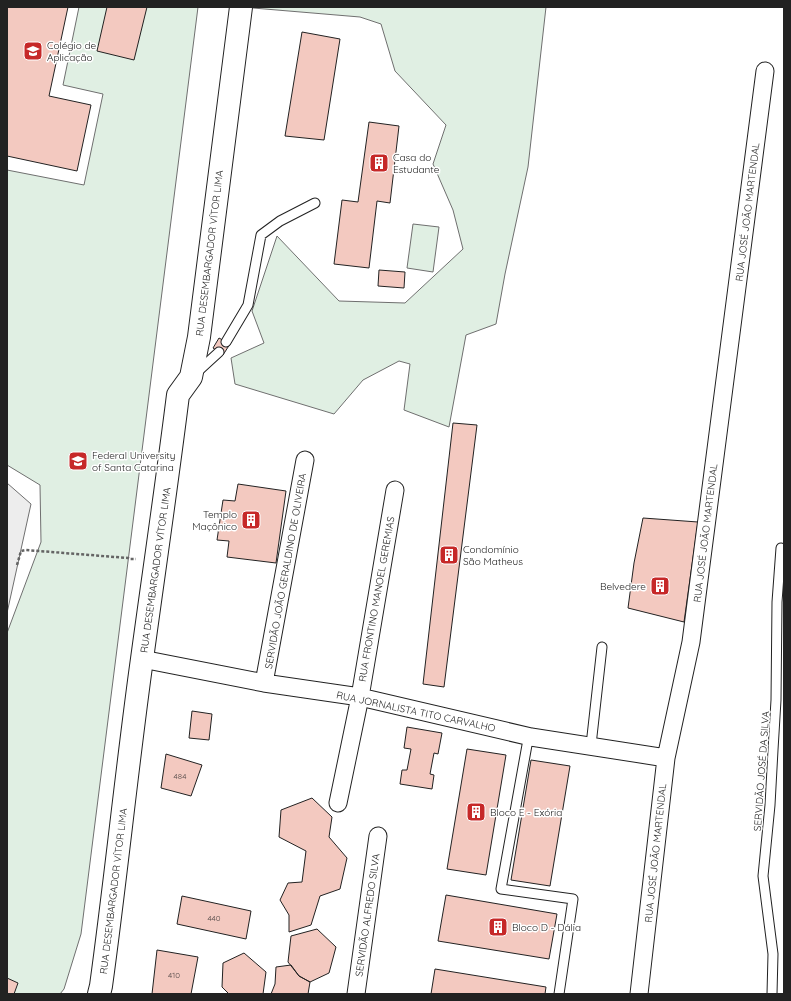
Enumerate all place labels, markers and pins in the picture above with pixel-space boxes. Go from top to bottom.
place label: Colégio de Aplicação [47,39,97,64]
school or university icon: Colégio de Aplicação [22,40,44,62]
place label: Casa do Estudante [393,151,440,176]
building icon: Casa do Estudante [368,152,390,174]
place label: Federal University of Santa Catarina [92,449,175,474]
school or university icon: Federal University of Santa Catarina [67,450,89,472]
place label: Templo Maçônico [192,508,237,533]
building icon: Templo Maçônico [240,509,262,531]
place label: Condomínio São Matheus [463,543,523,568]
building icon: Condomínio São Matheus [438,544,460,566]
building icon: Belvedere [649,575,671,597]
place label: Belvedere [600,580,646,593]
building icon: Bloco E - Exória [465,801,487,823]
place label: Bloco E - Exória [490,806,562,819]
building icon: Bloco D - Dália [487,916,509,938]
place label: Bloco D - Dália [512,921,581,934]

